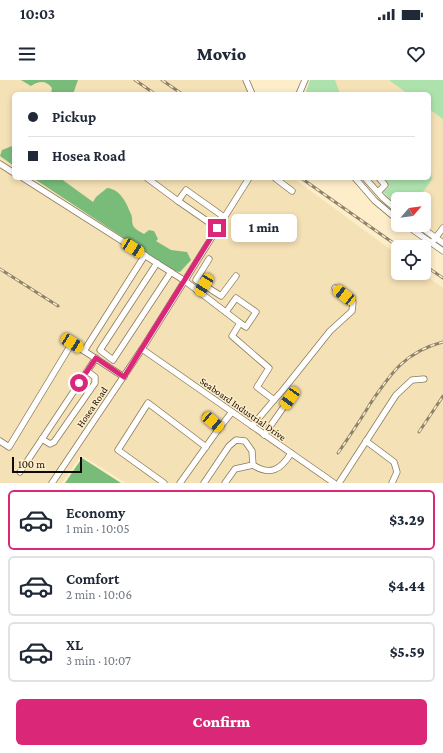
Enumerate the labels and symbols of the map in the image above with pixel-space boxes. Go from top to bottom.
north arrow [391,192,431,232]
callout: 1 min [231,214,297,242]
route end [208,219,226,237]
car [120,237,146,259]
car [193,272,215,298]
car [331,283,357,307]
car [59,332,85,354]
route start [70,374,88,392]
street label: Seaboard Industrial Drive [198,375,288,443]
street label: Hosea Road [74,384,110,429]
car [278,385,302,411]
car [200,410,226,434]
scale bar [12,455,82,474]

